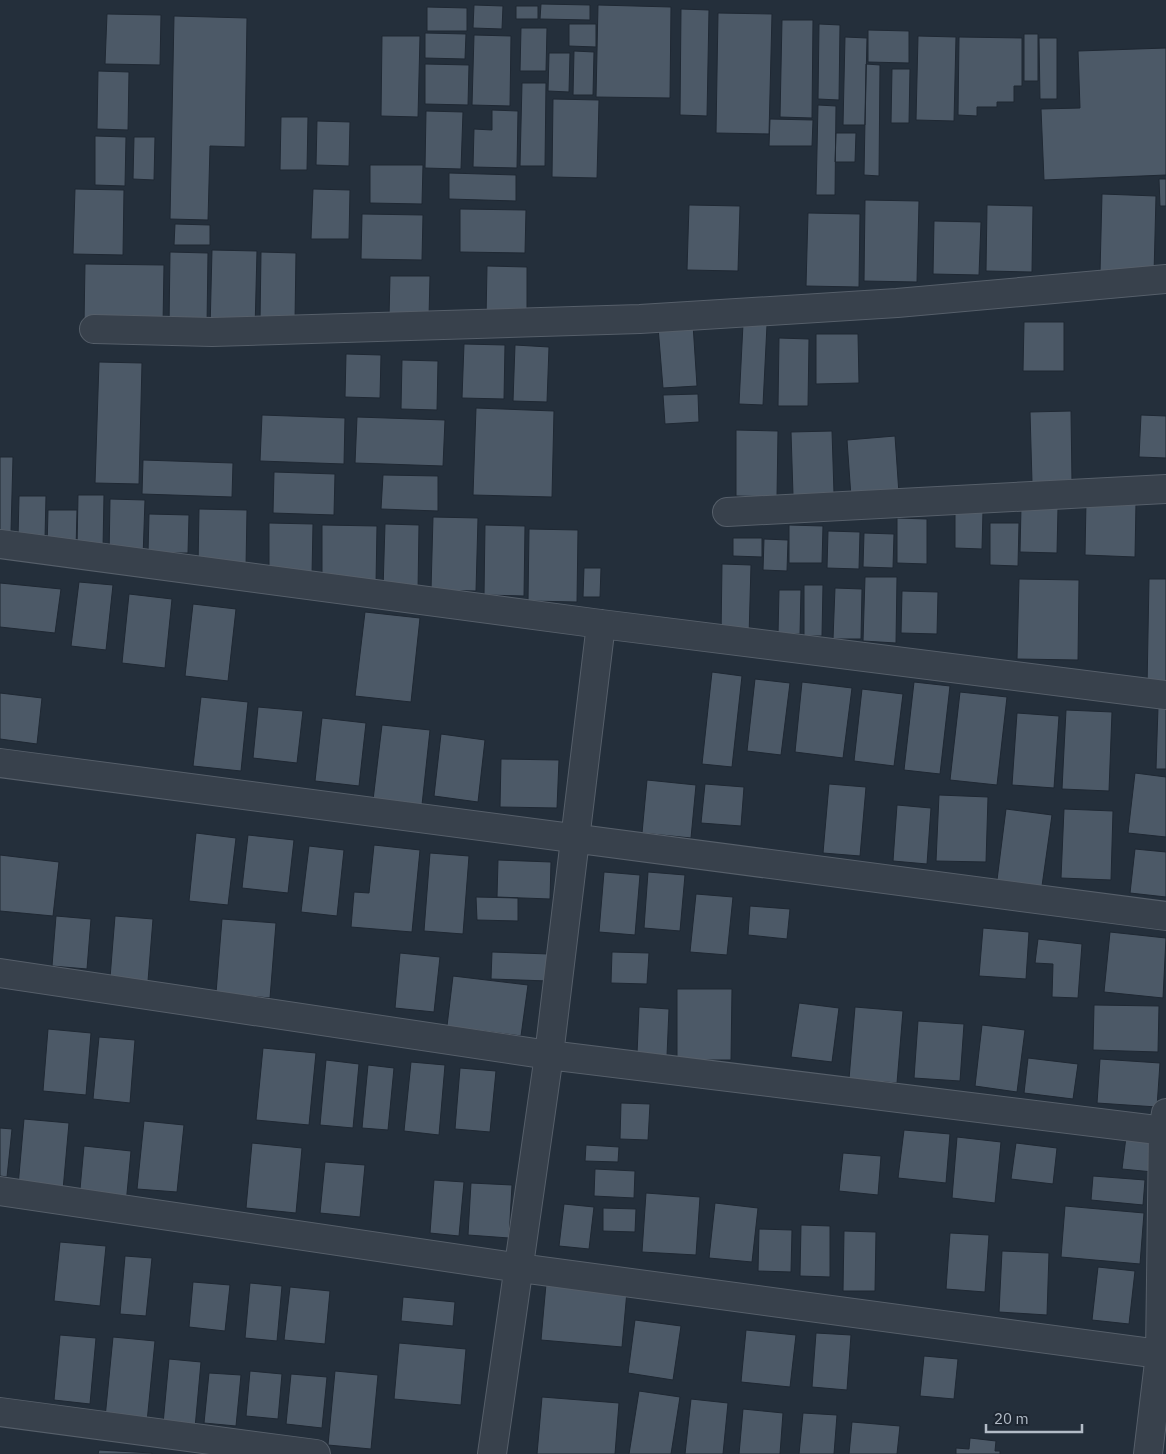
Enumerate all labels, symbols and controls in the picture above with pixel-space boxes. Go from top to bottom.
scale bar [986,1402,1082,1434]
text: 20 m [994,1409,1029,1428]

